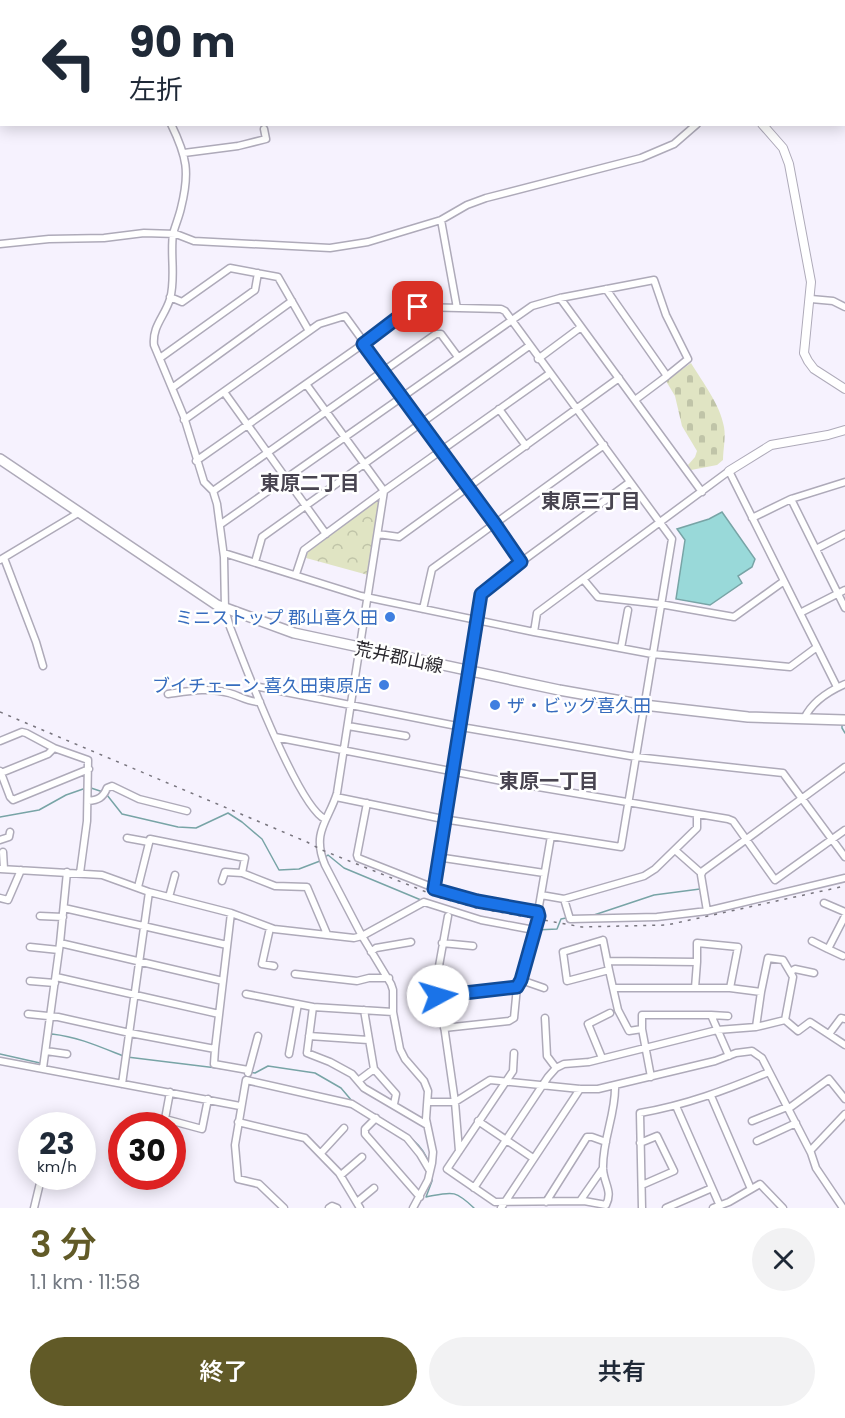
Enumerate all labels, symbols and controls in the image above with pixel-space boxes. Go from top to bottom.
text: 90 m [129,13,236,72]
icon: left [30,24,108,102]
text: 左折 [129,71,183,108]
pin [392,281,443,332]
icon: arrive [401,290,434,323]
district label: 東原二丁目 [260,469,360,497]
district label: 東原三丁目 [541,487,641,515]
place label: ミニストップ 郡山喜久田 [175,605,378,630]
marker: ミニストップ 郡山喜久田 [383,610,397,624]
street label: 荒井郡山線 [352,635,446,679]
place label: ブイチェーン 喜久田東原店 [152,673,372,698]
marker: ブイチェーン 喜久田東原店 [377,678,391,692]
place label: ザ・ビッグ喜久田 [507,693,651,718]
marker: ザ・ビッグ喜久田 [488,698,502,712]
district label: 東原一丁目 [499,767,599,795]
position arrow [406,964,470,1028]
speed limit sign: 30 [108,1112,186,1190]
text: 23 [39,1122,75,1165]
text: km/h [37,1156,77,1177]
text: 3 分 [30,1219,96,1270]
button: close [752,1228,815,1291]
text: 1.1 km · 11:58 [30,1268,140,1296]
button: 終了 [30,1337,417,1406]
button: 共有 [429,1337,815,1406]

